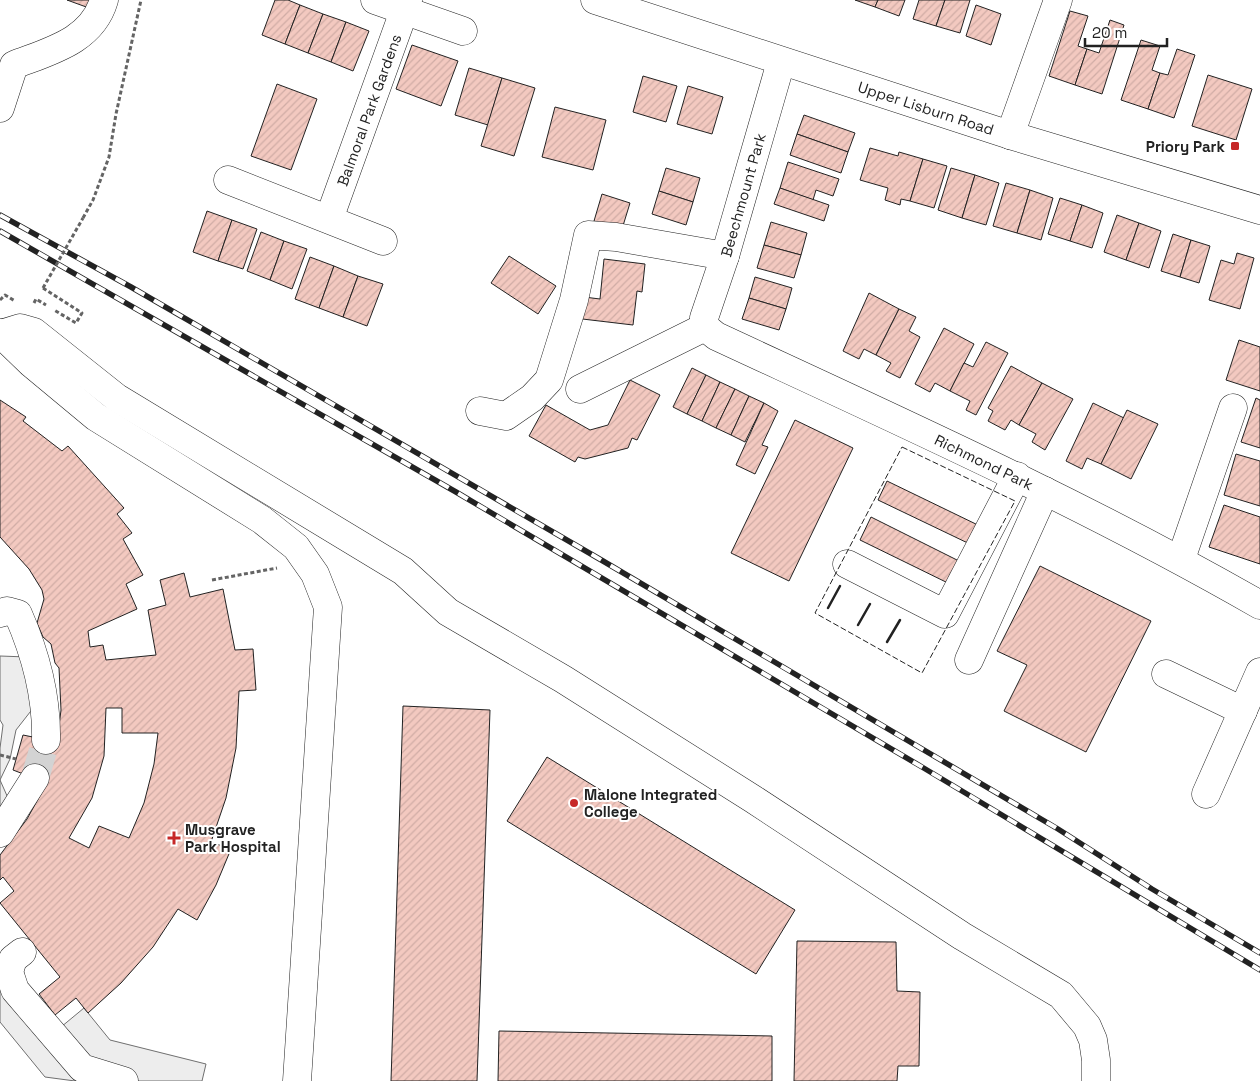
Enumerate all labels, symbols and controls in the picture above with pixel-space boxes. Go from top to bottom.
scale bar [1085,15,1168,47]
text: 20 m [1092,23,1127,42]
street label: Balmoral Park Gardens [333,31,405,189]
street label: Upper Lisburn Road [856,77,996,139]
street label: Beechmount Park [716,131,770,259]
place label: Priory Park [1146,137,1226,156]
marker: Priory Park [1229,140,1241,152]
street label: Richmond Park [932,430,1036,494]
place label: Malone Integrated College [584,785,717,821]
marker: Malone Integrated College [568,797,580,809]
place label: Musgrave Park Hospital [185,820,281,856]
marker: Musgrave Park Hospital [167,831,181,845]

